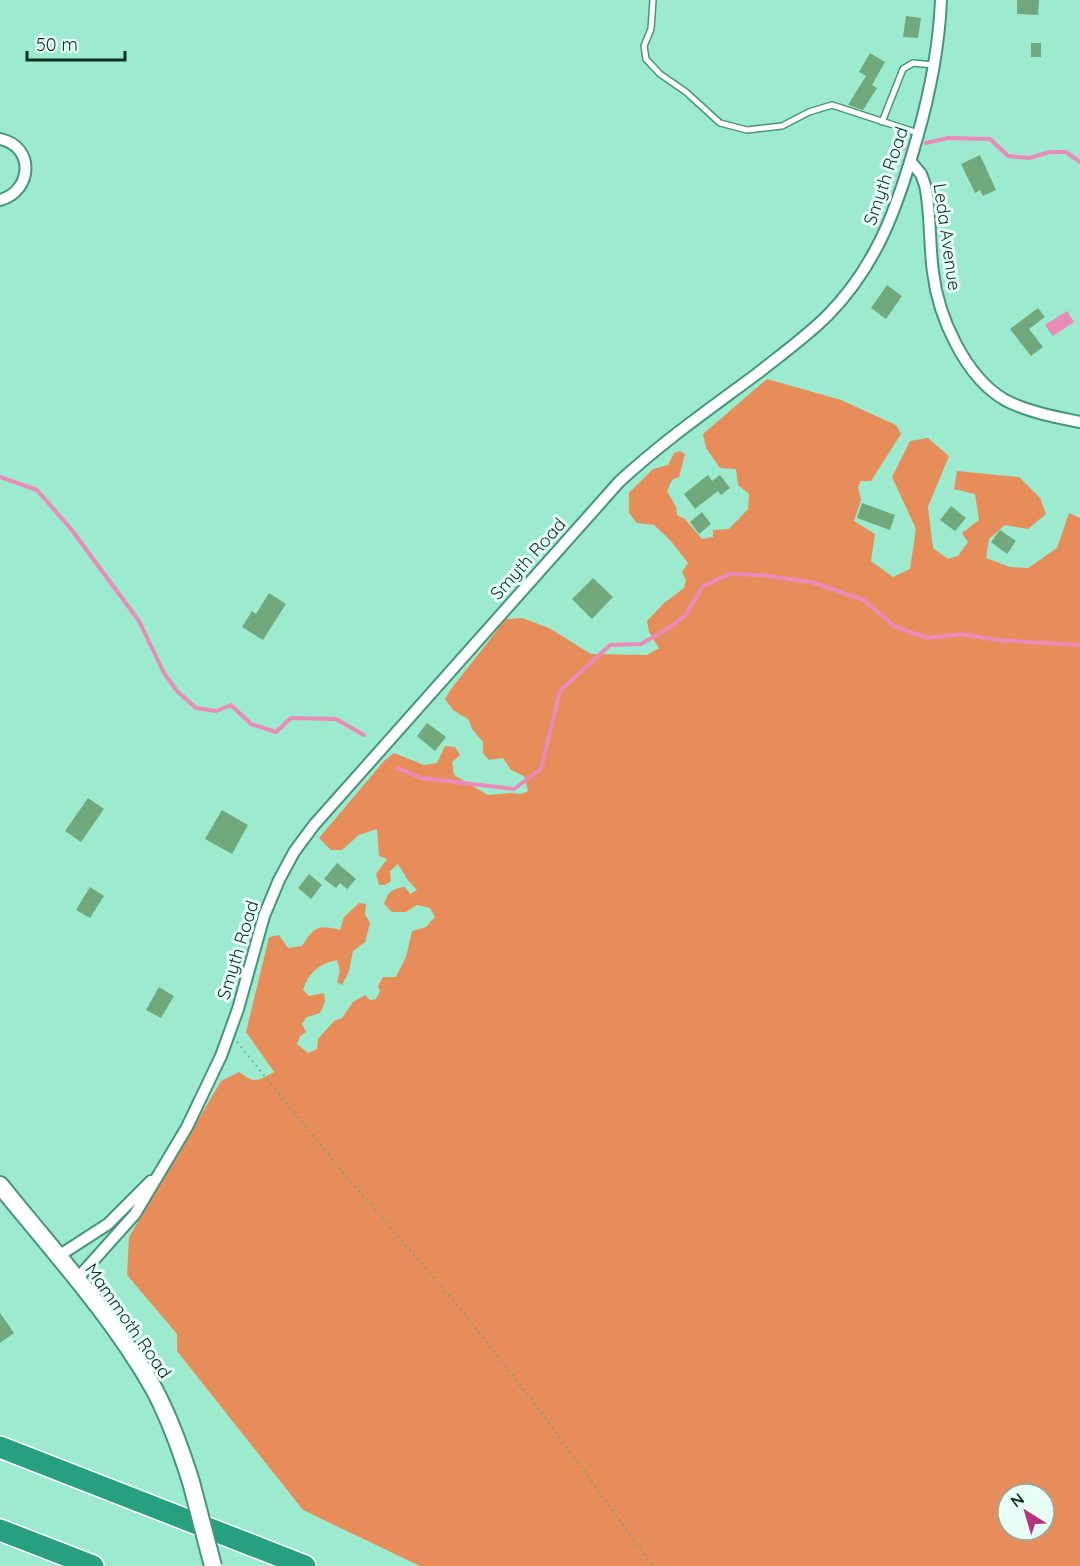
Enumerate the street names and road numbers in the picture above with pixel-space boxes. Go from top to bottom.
street label: Smyth Road [858,124,913,228]
street label: Leda Avenue [929,182,966,292]
street label: Smyth Road [485,513,570,604]
street label: Smyth Road [212,897,264,1002]
street label: Mammoth Road [80,1259,177,1383]

